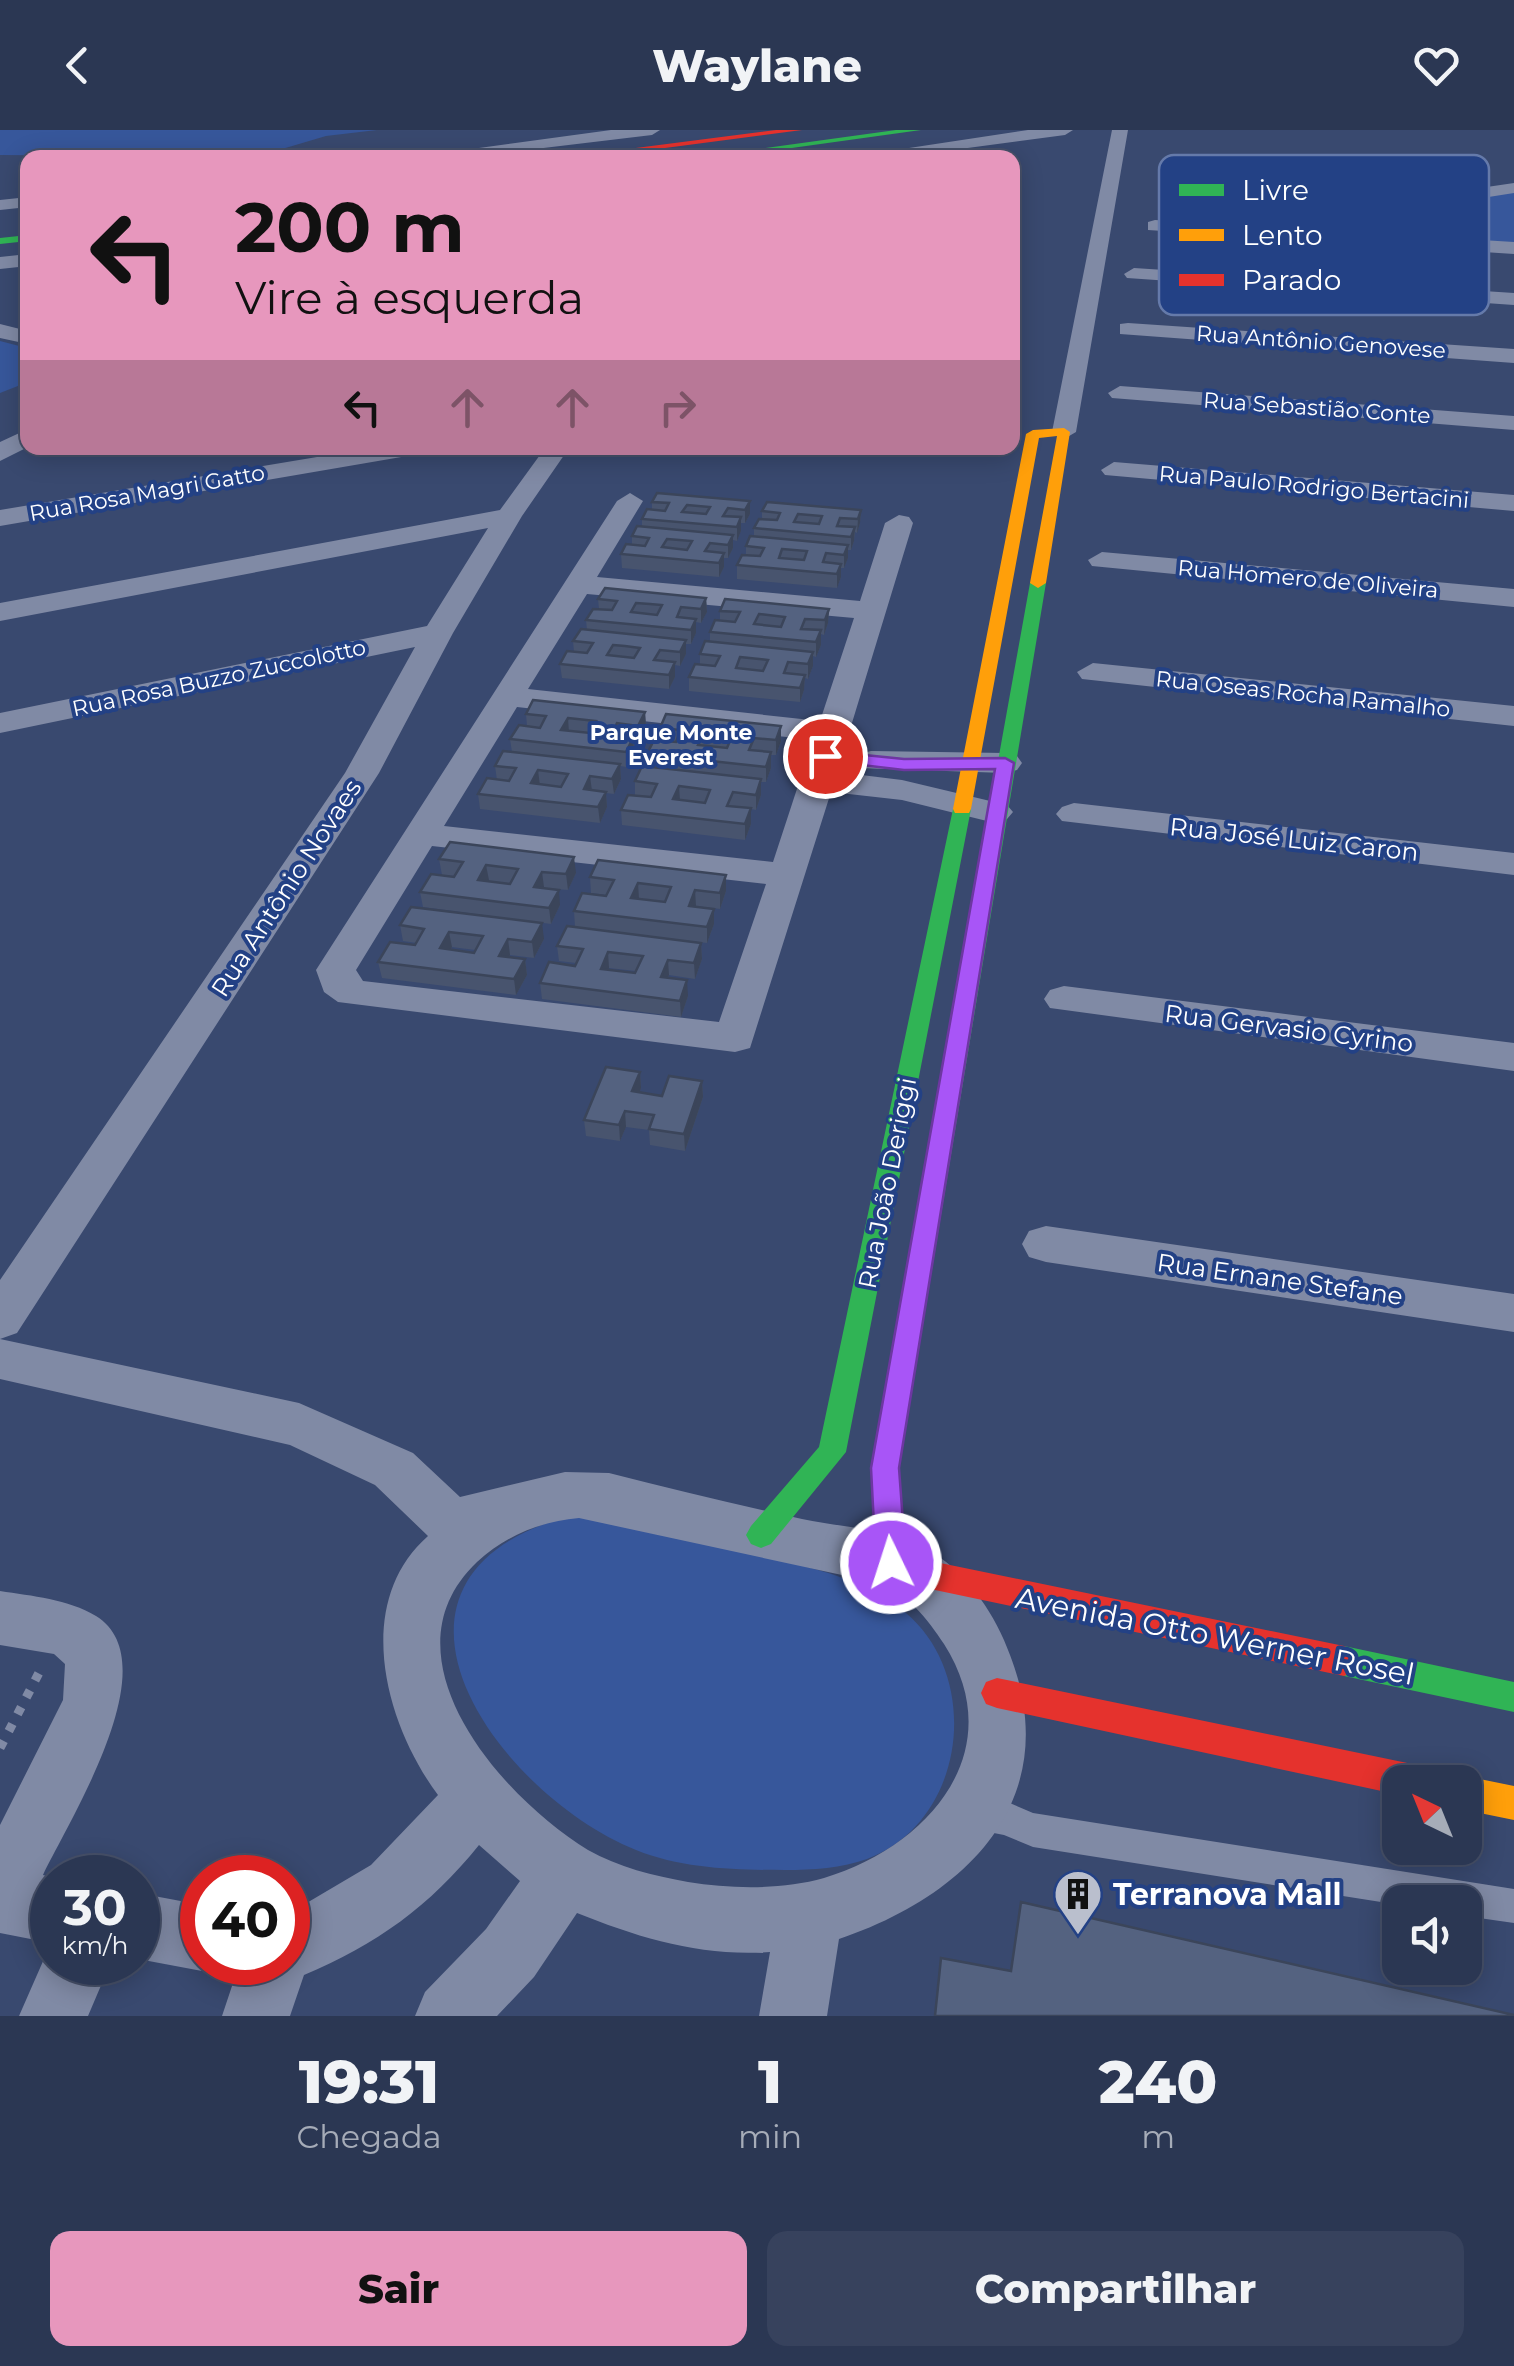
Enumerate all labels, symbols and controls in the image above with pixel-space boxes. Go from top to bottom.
icon: back [50,38,105,93]
text: Waylane [652,38,862,93]
icon: heart [1409,38,1464,93]
legend [1159,155,1489,315]
text: Livre [1242,173,1309,207]
text: 200 m [235,184,465,270]
icon: left [70,190,200,320]
text: Lento [1242,218,1323,252]
text: Parado [1242,263,1341,297]
text: Vire à esquerda [235,270,584,325]
street label: Rua Antônio Genovese [1195,320,1447,364]
icon: left [335,380,390,435]
icon: ahead [440,380,495,435]
icon: ahead [545,380,600,435]
icon: right [650,380,705,435]
street label: Rua Sebastião Conte [1202,387,1432,429]
street label: Rua Rosa Magri Gatto [27,459,267,527]
street label: Rua Paulo Rodrigo Bertacini [1158,460,1470,514]
street label: Rua Homero de Oliveira [1176,554,1440,604]
street label: Rua Rosa Buzzo Zuccolotto [70,634,368,722]
street label: Rua Oseas Rocha Ramalho [1154,665,1452,723]
pin [783,714,868,799]
district label: Parque Monte Everest [590,719,752,771]
icon: arrive [798,729,853,784]
street label: Rua Antônio Novaes [205,774,367,1002]
street label: Rua José Luiz Caron [1168,811,1420,867]
street label: Rua Gervasio Cyrino [1163,998,1415,1058]
street label: Rua João Deriggi [852,1075,922,1291]
street label: Rua Ernane Stefane [1155,1247,1405,1311]
position arrow [839,1511,943,1615]
street label: Avenida Otto Werner Rosel [1012,1579,1418,1693]
north arrow [1382,1765,1482,1865]
map controls [1382,1765,1482,1985]
speed limit sign: 40 [180,1855,310,1985]
building icon: Terranova Mall [1052,1868,1104,1936]
place label: Terranova Mall [1113,1876,1341,1913]
text: 30 [63,1877,127,1938]
button: sound [1382,1885,1482,1985]
text: km/h [62,1930,128,1960]
text: 19:31 [299,2045,439,2118]
text: 1 [758,2045,782,2118]
text: 240 [1099,2045,1217,2118]
text: Chegada [297,2117,442,2156]
text: min [738,2117,802,2156]
text: m [1141,2117,1175,2156]
button: Sair [50,2231,747,2346]
button: Compartilhar [767,2231,1464,2346]

